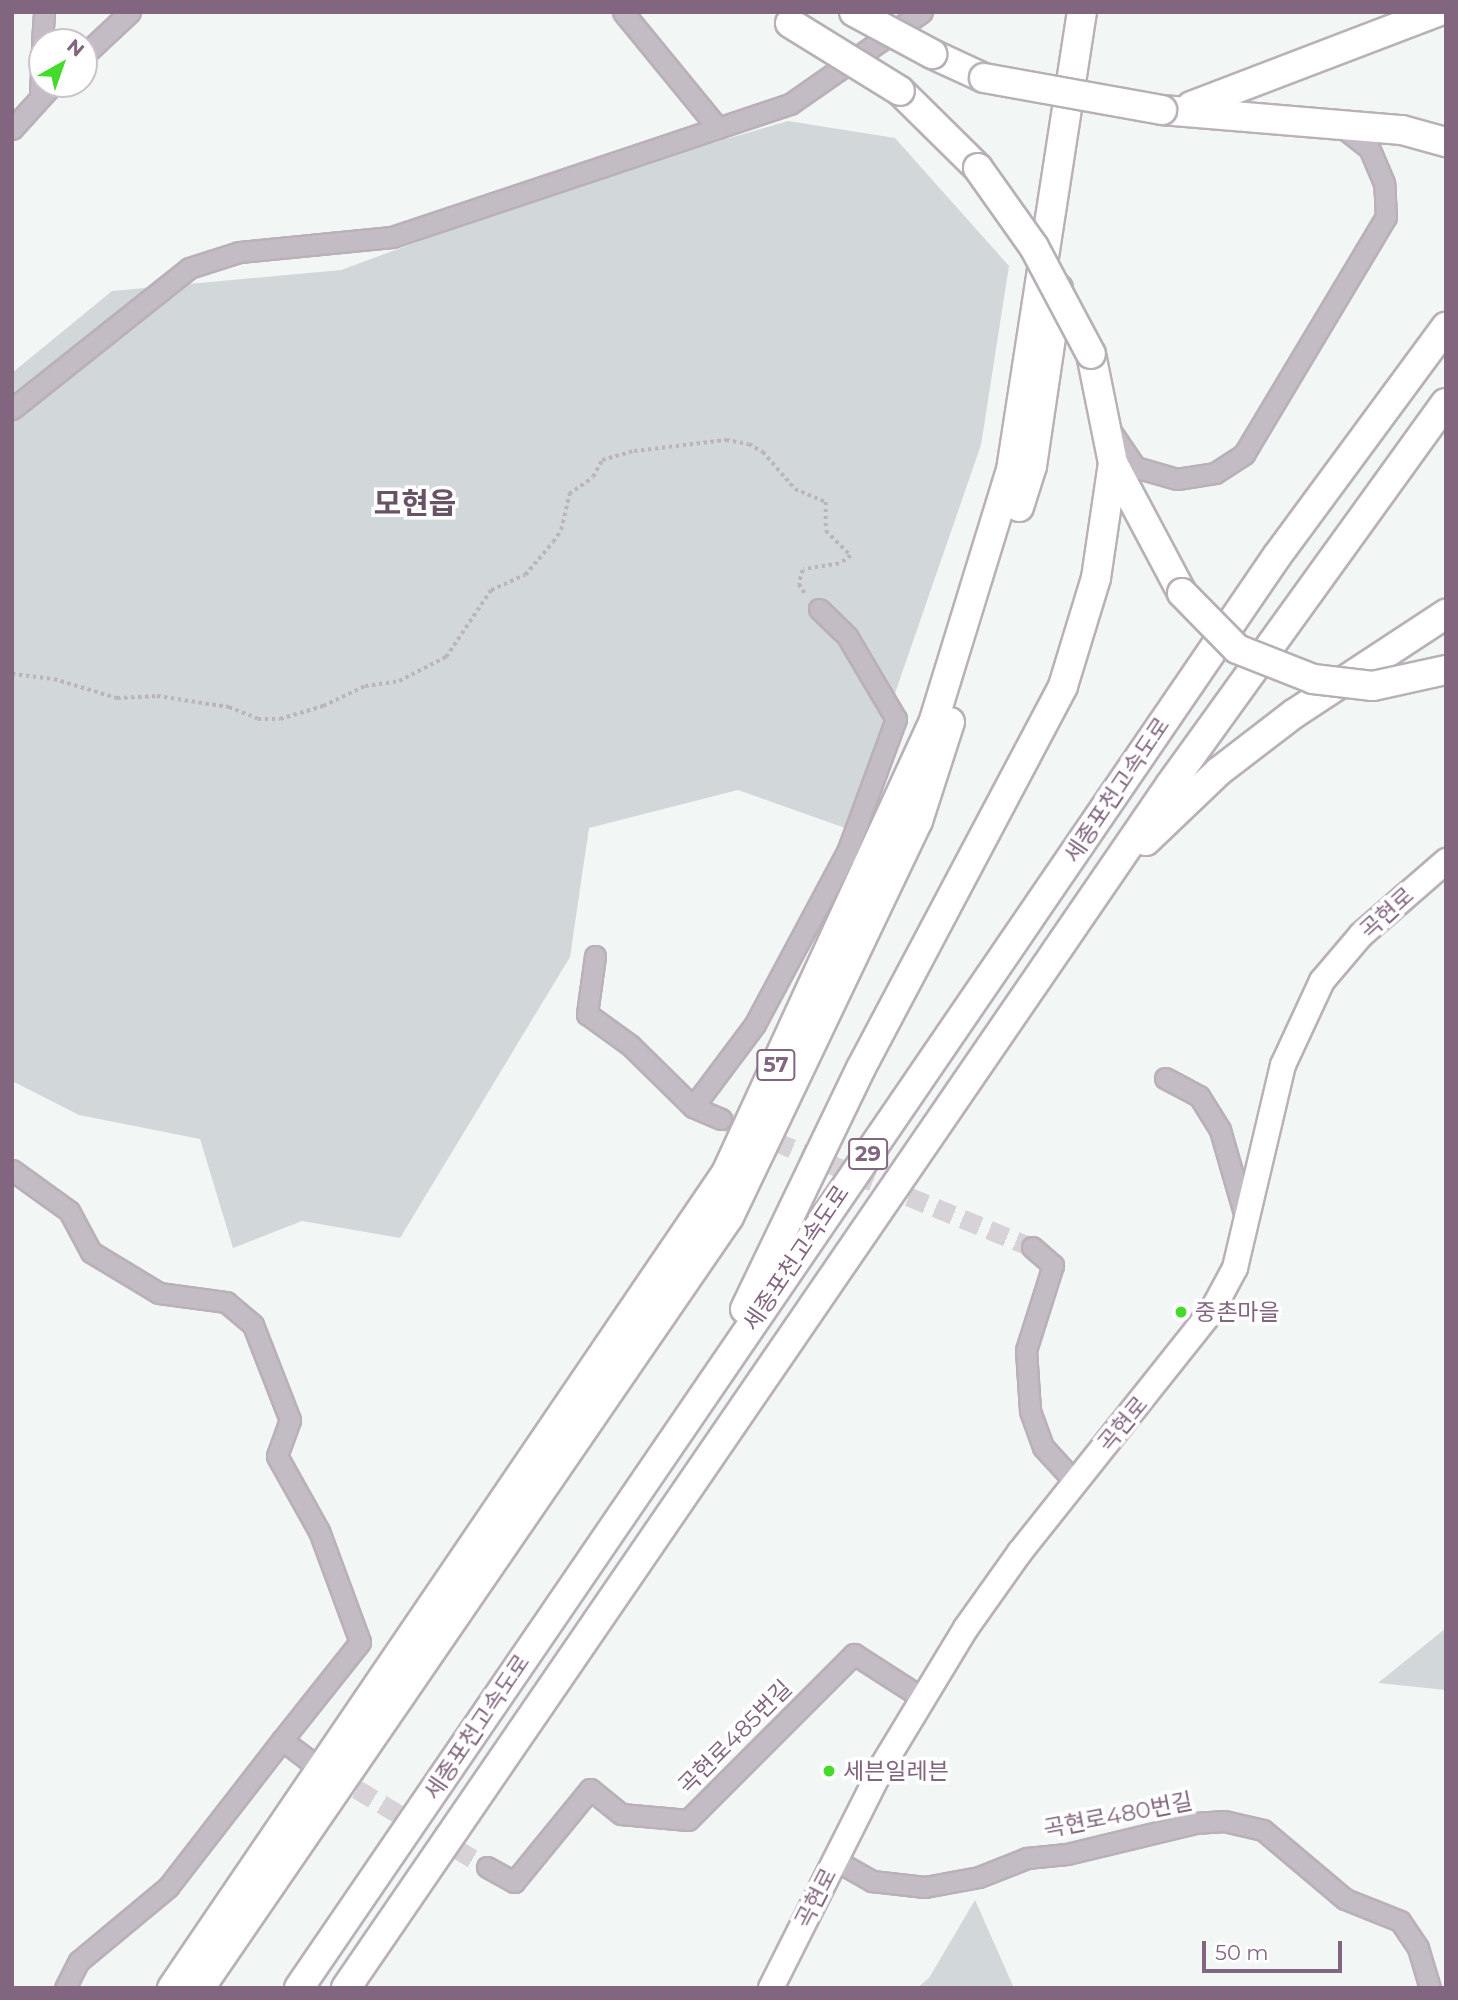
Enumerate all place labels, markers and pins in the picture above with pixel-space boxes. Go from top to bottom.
place label: 중촌마을 [1195,1298,1280,1326]
marker: 중촌마을 [1173,1304,1189,1320]
place label: 세븐일레븐 [843,1757,949,1785]
marker: 세븐일레븐 [821,1763,837,1779]

